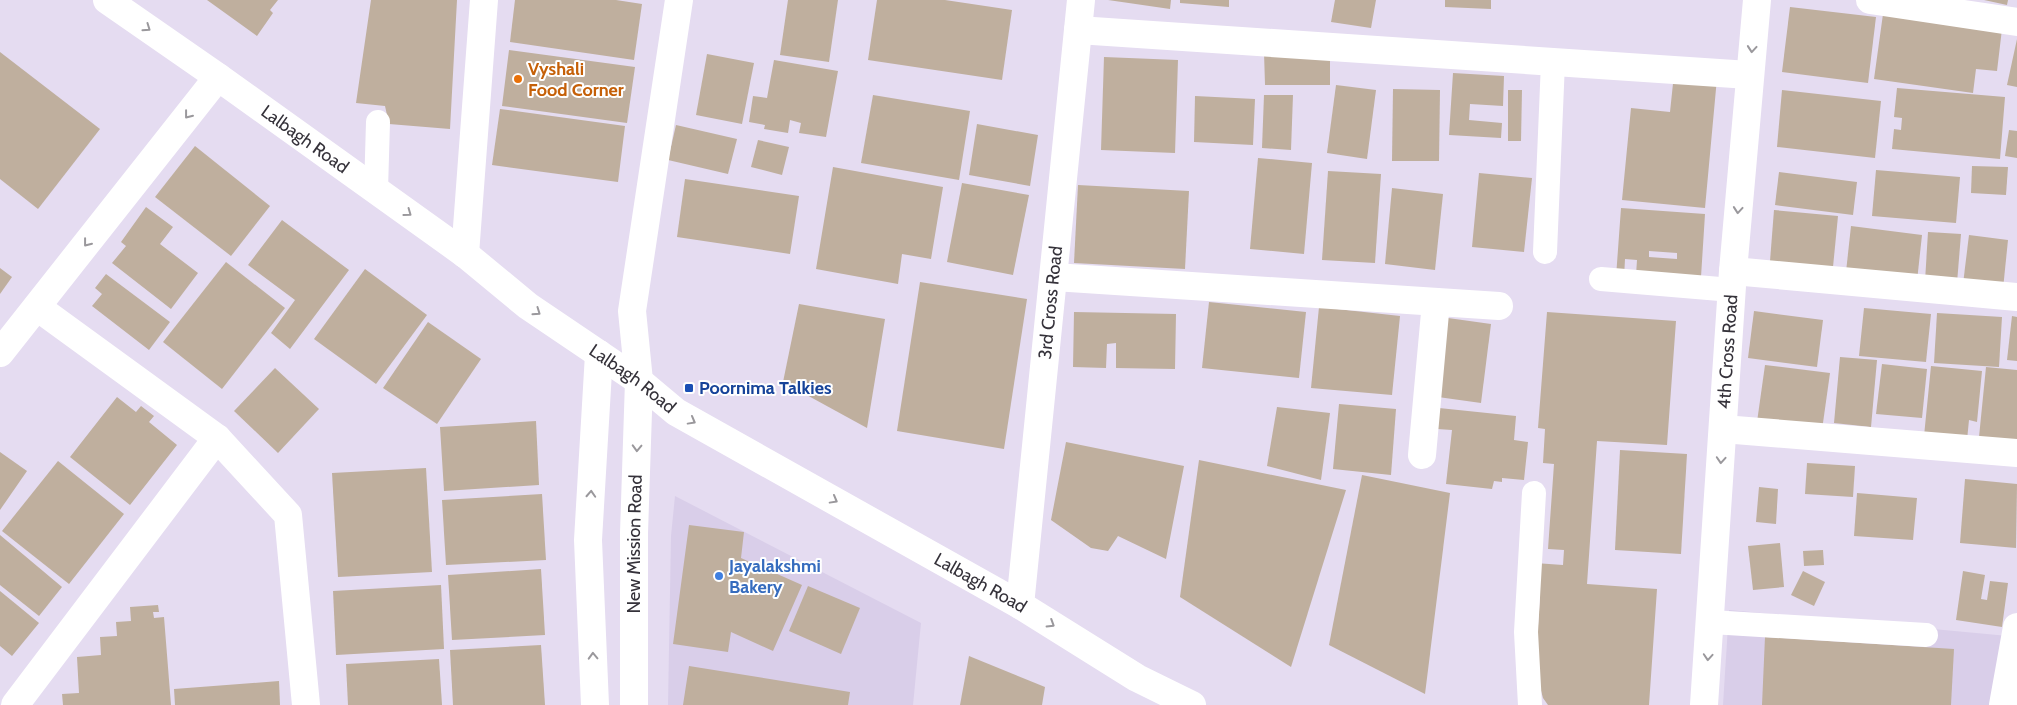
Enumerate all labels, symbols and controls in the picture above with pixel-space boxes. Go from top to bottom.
one-way arrow [141,22,151,31]
one-way arrow [1747,45,1758,53]
place label: Vyshali Food Corner [528,58,624,101]
marker: Vyshali Food Corner [512,73,524,85]
street label: Lalbagh Road [257,101,353,178]
one-way arrow [185,109,194,119]
one-way arrow [402,207,412,216]
one-way arrow [1733,207,1744,215]
one-way arrow [85,237,93,246]
street label: 3rd Cross Road [1034,245,1067,360]
street label: 4th Cross Road [1713,294,1742,410]
one-way arrow [531,306,540,315]
street label: Lalbagh Road [585,340,680,418]
place label: Poornima Talkies [699,377,832,399]
marker: Poornima Talkies [683,382,695,394]
one-way arrow [686,415,695,425]
one-way arrow [632,444,642,452]
one-way arrow [1716,456,1727,464]
street label: New Mission Road [623,474,647,613]
one-way arrow [586,490,597,498]
one-way arrow [828,494,837,504]
street label: Lalbagh Road [930,548,1031,617]
place label: Jayalakshmi Bakery [728,555,821,598]
marker: Jayalakshmi Bakery [713,570,725,582]
one-way arrow [1045,618,1054,627]
one-way arrow [588,652,599,660]
one-way arrow [1703,653,1714,661]

